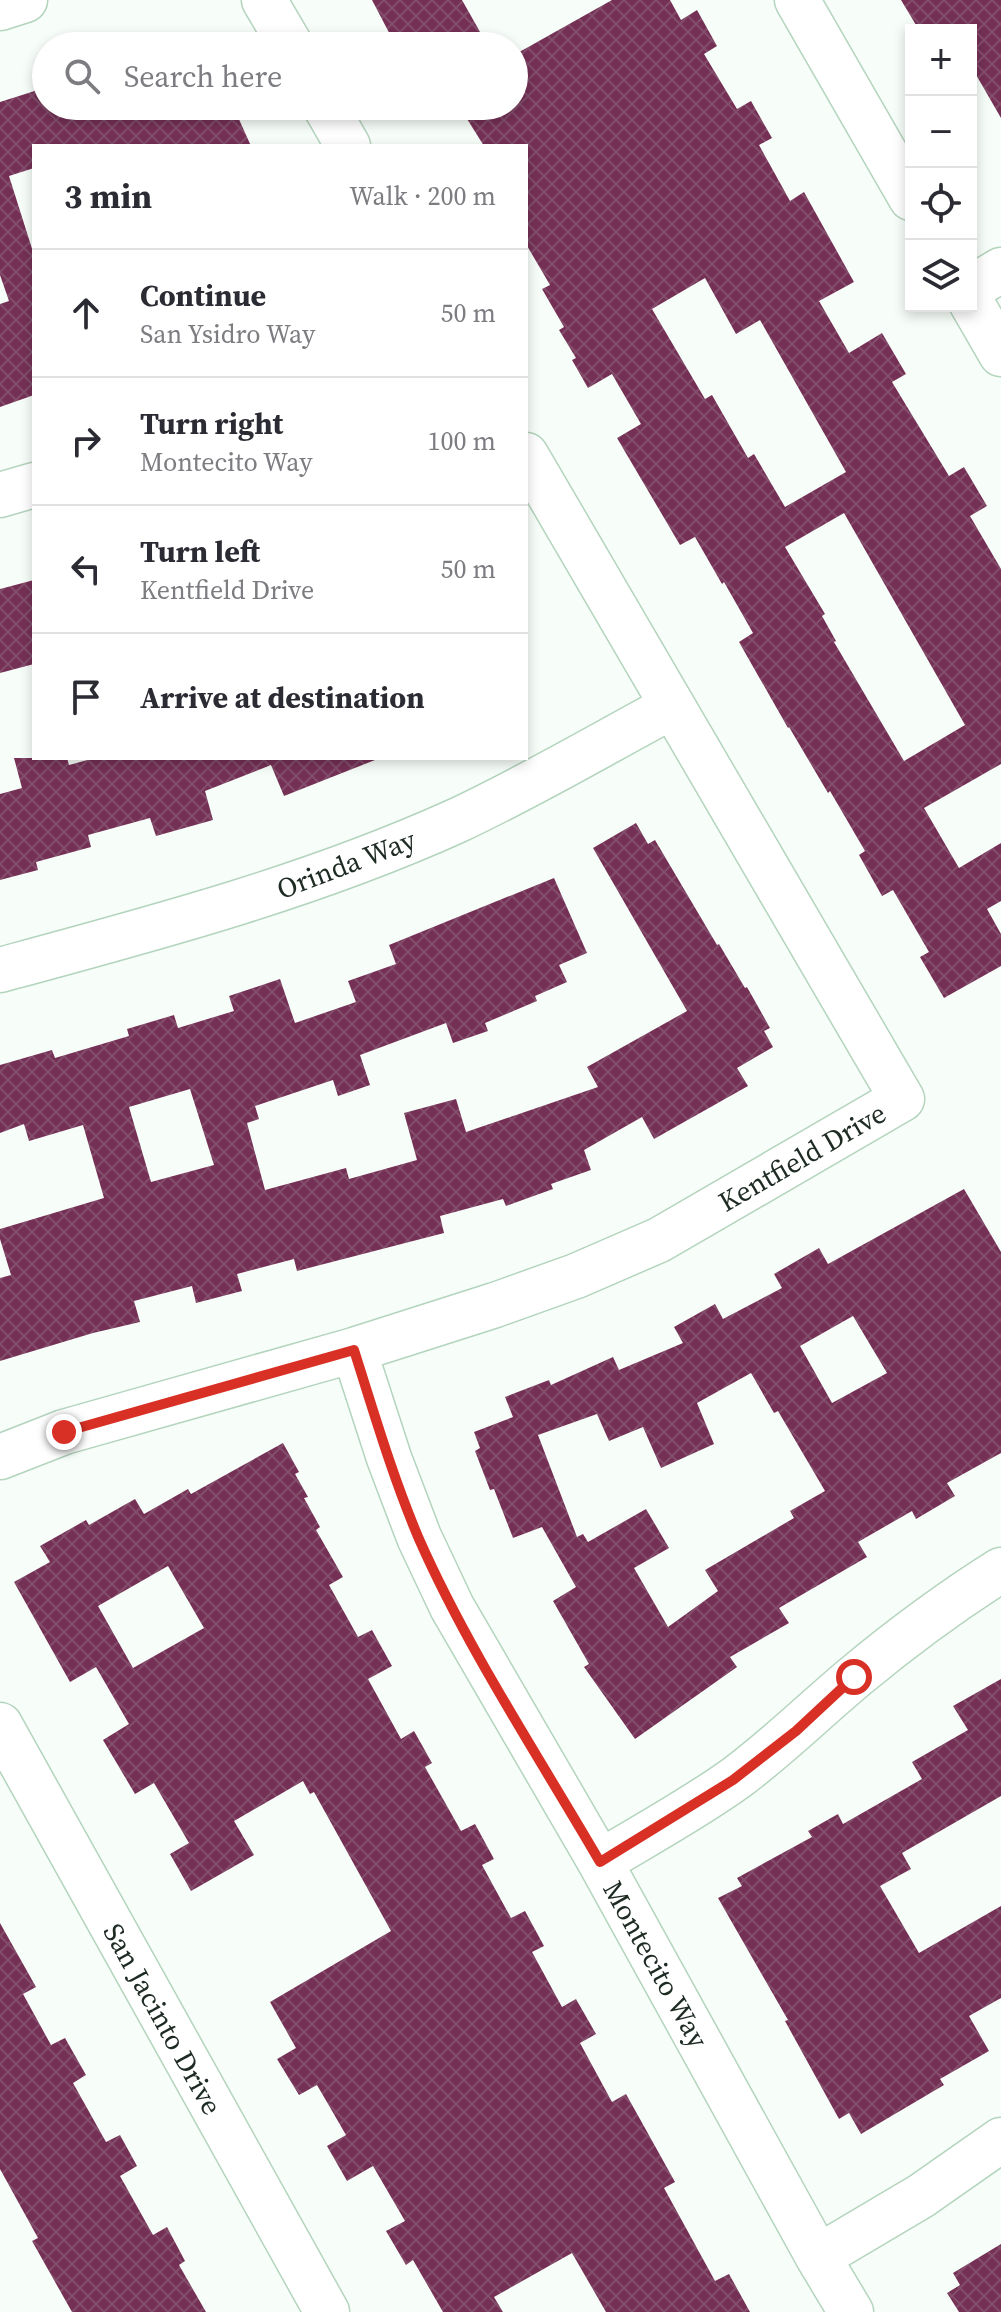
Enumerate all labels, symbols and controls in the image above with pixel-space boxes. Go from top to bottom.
map controls [905,24,977,312]
button: + [905,24,977,96]
search box [32,32,528,120]
icon: search [60,54,104,98]
text: Search here [124,56,282,97]
button: − [905,96,977,168]
button: locate [905,168,977,240]
text: 3 min [64,173,152,219]
text: Walk · 200 m [349,178,496,214]
button: layers [905,240,977,312]
text: Continue [140,275,266,316]
icon: ahead [64,291,108,335]
text: 50 m [441,295,496,331]
text: San Ysidro Way [140,316,315,352]
text: Turn right [140,403,283,444]
icon: right [64,419,108,463]
text: 100 m [428,423,496,459]
text: Montecito Way [140,444,312,480]
text: Turn left [140,531,260,572]
icon: left [64,547,108,591]
text: 50 m [441,551,496,587]
text: Kentfield Drive [140,572,314,608]
icon: arrive [64,675,108,719]
text: Arrive at destination [140,677,425,718]
street label: Orinda Way [271,820,421,908]
street label: Kentfield Drive [711,1094,893,1220]
route end [46,1414,82,1450]
route start [836,1659,872,1695]
street label: Montecito Way [594,1874,718,2055]
street label: San Jacinto Drive [95,1917,231,2121]

